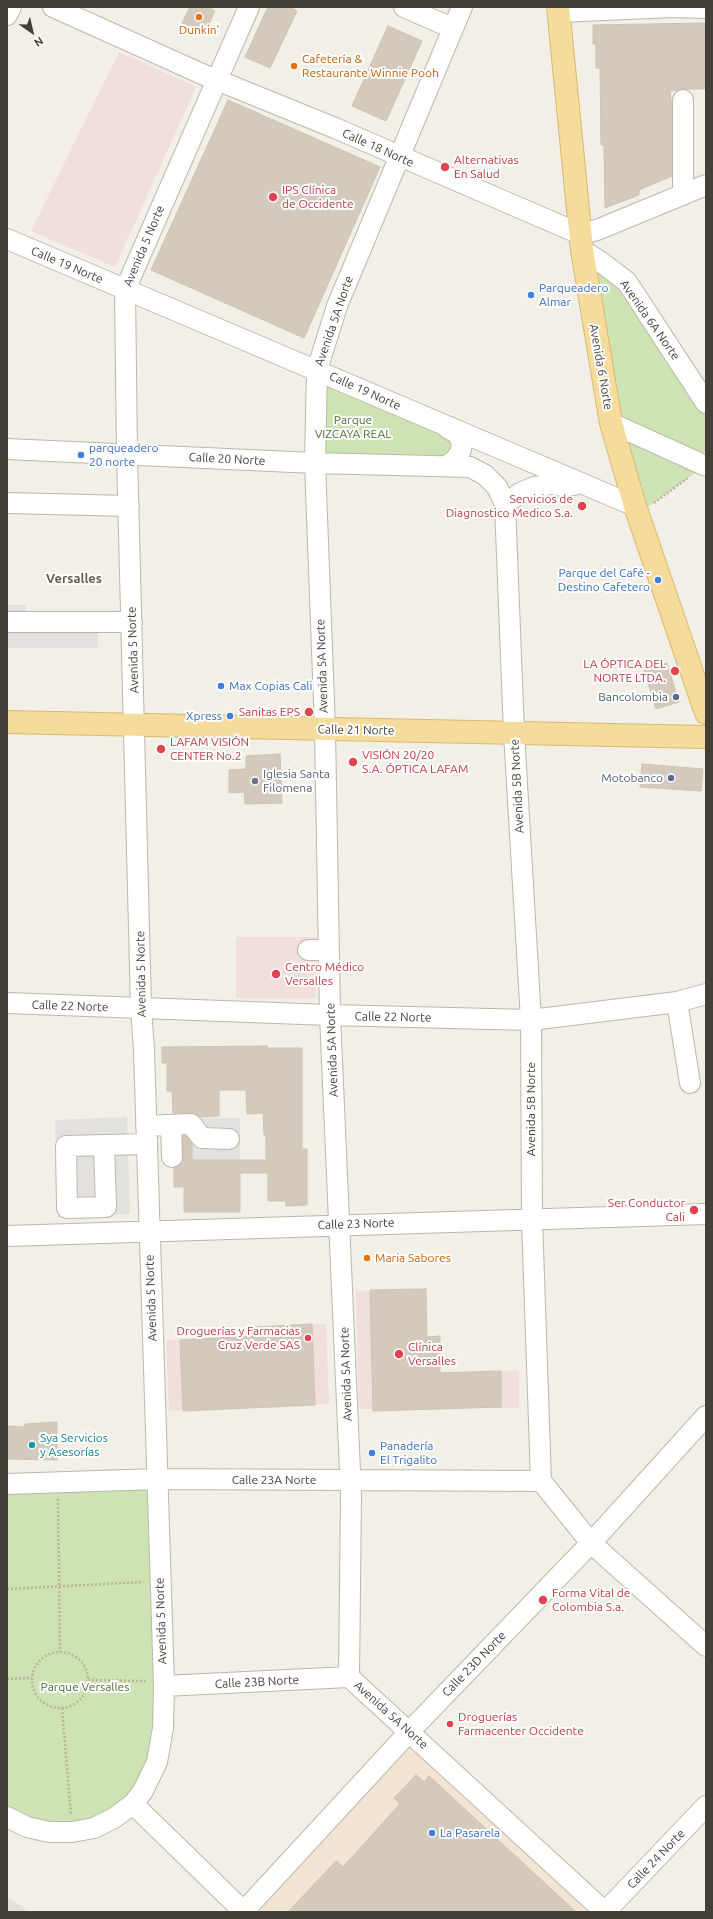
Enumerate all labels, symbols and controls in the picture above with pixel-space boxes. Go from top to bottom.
north arrow [12,12,52,52]
marker: Dunkin' [194,12,204,22]
place label: Dunkin' [179,23,219,37]
text: N [32,35,45,49]
place label: Cafetería & Restaurante Winnie Pooh [302,52,439,80]
marker: Cafetería & Restaurante Winnie Pooh [289,61,299,71]
street label: Calle 18 Norte [340,126,416,170]
place label: Alternativas En Salud [454,153,519,181]
marker: Alternativas En Salud [439,161,451,173]
place label: IPS Clínica de Occidente [282,183,354,211]
marker: IPS Clínica de Occidente [267,191,279,203]
street label: Avenida 5 Norte [120,203,168,289]
street label: Calle 19 Norte [29,243,105,287]
street label: Avenida 5A Norte [312,274,356,368]
street label: Avenida 6A Norte [617,277,683,363]
place label: Parqueadero Almar [539,281,609,309]
marker: Parqueadero Almar [526,290,536,300]
street label: Avenida 6 Norte [586,323,616,411]
street label: Calle 19 Norte [327,369,403,413]
park label: Parque VIZCAYA REAL [315,413,391,441]
place label: parqueadero 20 norte [89,441,159,469]
marker: parqueadero 20 norte [76,450,86,460]
street label: Calle 20 Norte [188,450,266,468]
place label: Servicios de Diagnostico Medico S.a. [446,492,573,520]
marker: Servicios de Diagnostico Medico S.a. [576,500,588,512]
place label: Parque del Café - Destino Cafetero [558,566,650,594]
district label: Versalles [46,571,102,587]
marker: Parque del Café - Destino Cafetero [653,575,663,585]
street label: Avenida 5 Norte [124,606,142,694]
street label: Avenida 5A Norte [313,618,331,714]
place label: LA ÓPTICA DEL NORTE LTDA. [583,657,666,685]
marker: LA ÓPTICA DEL NORTE LTDA. [669,665,681,677]
place label: Max Copias Cali [229,679,312,693]
marker: Max Copias Cali [216,681,226,691]
place label: Bancolombia [598,690,668,704]
marker: Bancolombia [671,692,681,702]
place label: Sanitas EPS [239,705,300,719]
marker: Sanitas EPS [303,706,315,718]
place label: Xpress [186,709,222,723]
marker: Xpress [225,711,235,721]
street label: Calle 21 Norte [317,722,395,738]
place label: LAFAM VISIÓN CENTER No.2 [170,735,249,763]
street label: Avenida 5B Norte [507,738,527,834]
marker: LAFAM VISIÓN CENTER No.2 [155,743,167,755]
place label: VISIÓN 20/20 S.A. ÓPTICA LAFAM [362,748,468,776]
marker: VISIÓN 20/20 S.A. ÓPTICA LAFAM [347,756,359,768]
place label: Iglesia Santa Filomena [263,767,330,795]
place label: Motobanco [601,771,663,785]
marker: Motobanco [666,773,676,783]
marker: Iglesia Santa Filomena [250,776,260,786]
street label: Avenida 5 Norte [133,930,149,1018]
place label: Centro Médico Versalles [285,960,364,988]
marker: Centro Médico Versalles [270,968,282,980]
street label: Calle 22 Norte [31,997,109,1015]
street label: Avenida 5A Norte [323,1002,341,1098]
street label: Calle 22 Norte [354,1009,432,1025]
street label: Avenida 5B Norte [524,1062,538,1156]
place label: Ser Conductor Cali [608,1196,685,1224]
marker: Ser Conductor Cali [688,1204,700,1216]
street label: Calle 23 Norte [317,1215,395,1233]
place label: Maria Sabores [375,1251,451,1265]
marker: Maria Sabores [362,1253,372,1263]
street label: Avenida 5 Norte [142,1254,160,1342]
place label: Droguerías y Farmacias Cruz Verde SAS [177,1324,300,1352]
street label: Avenida 5A Norte [337,1326,355,1422]
marker: Droguerías y Farmacias Cruz Verde SAS [303,1333,313,1343]
place label: Clínica Versalles [408,1340,456,1368]
marker: Clínica Versalles [393,1348,405,1360]
place label: Sya Servicios y Asesorías [40,1431,108,1459]
place label: Panadería El Trigalito [380,1439,437,1467]
marker: Sya Servicios y Asesorías [27,1440,37,1450]
marker: Panadería El Trigalito [367,1448,377,1458]
street label: Calle 23A Norte [232,1473,316,1487]
street label: Avenida 5 Norte [152,1577,170,1665]
place label: Forma Vital de Colombia S.a. [552,1586,630,1614]
marker: Forma Vital de Colombia S.a. [537,1594,549,1606]
street label: Calle 23D Norte [439,1628,509,1700]
street label: Calle 23B Norte [214,1673,300,1691]
street label: Avenida 5A Norte [351,1678,431,1752]
park label: Parque Versalles [41,1680,129,1694]
place label: Droguerías Farmacenter Occidente [458,1710,584,1738]
marker: Droguerías Farmacenter Occidente [445,1719,455,1729]
place label: La Pasarela [440,1826,500,1840]
street label: Calle 24 Norte [624,1826,688,1892]
marker: La Pasarela [427,1828,437,1838]

